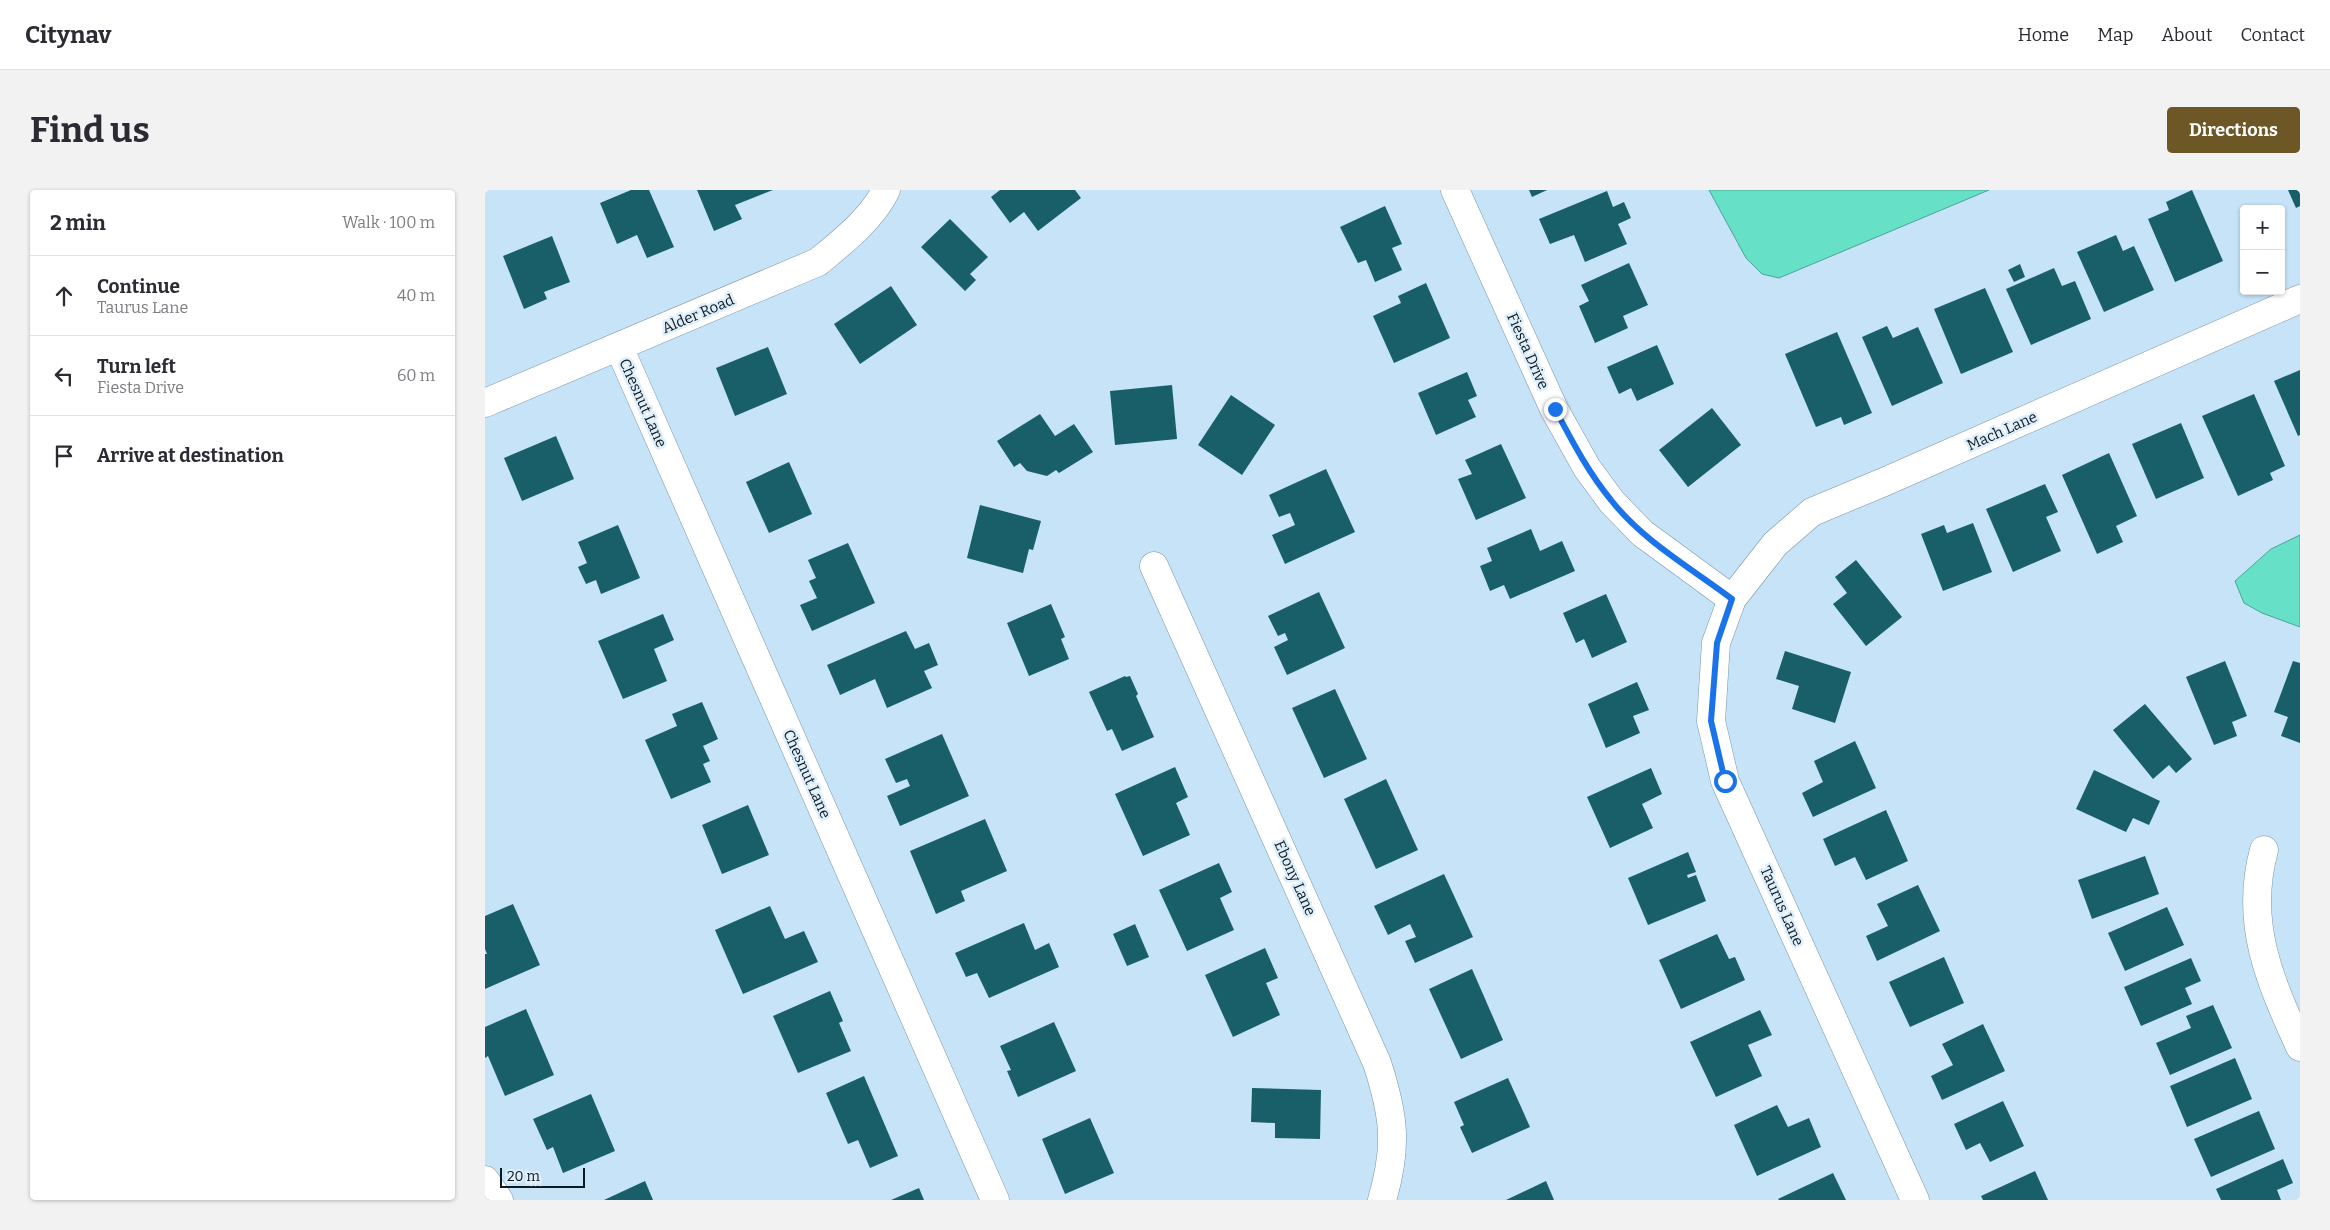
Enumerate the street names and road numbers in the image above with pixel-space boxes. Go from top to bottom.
street label: Alder Road [659,291,737,337]
street label: Fiesta Drive [1503,310,1553,392]
street label: Chesnut Lane [615,356,671,450]
street label: Mach Lane [1964,408,2040,454]
street label: Chesnut Lane [779,727,835,821]
street label: Ebony Lane [1270,838,1320,918]
street label: Taurus Lane [1756,863,1808,949]

